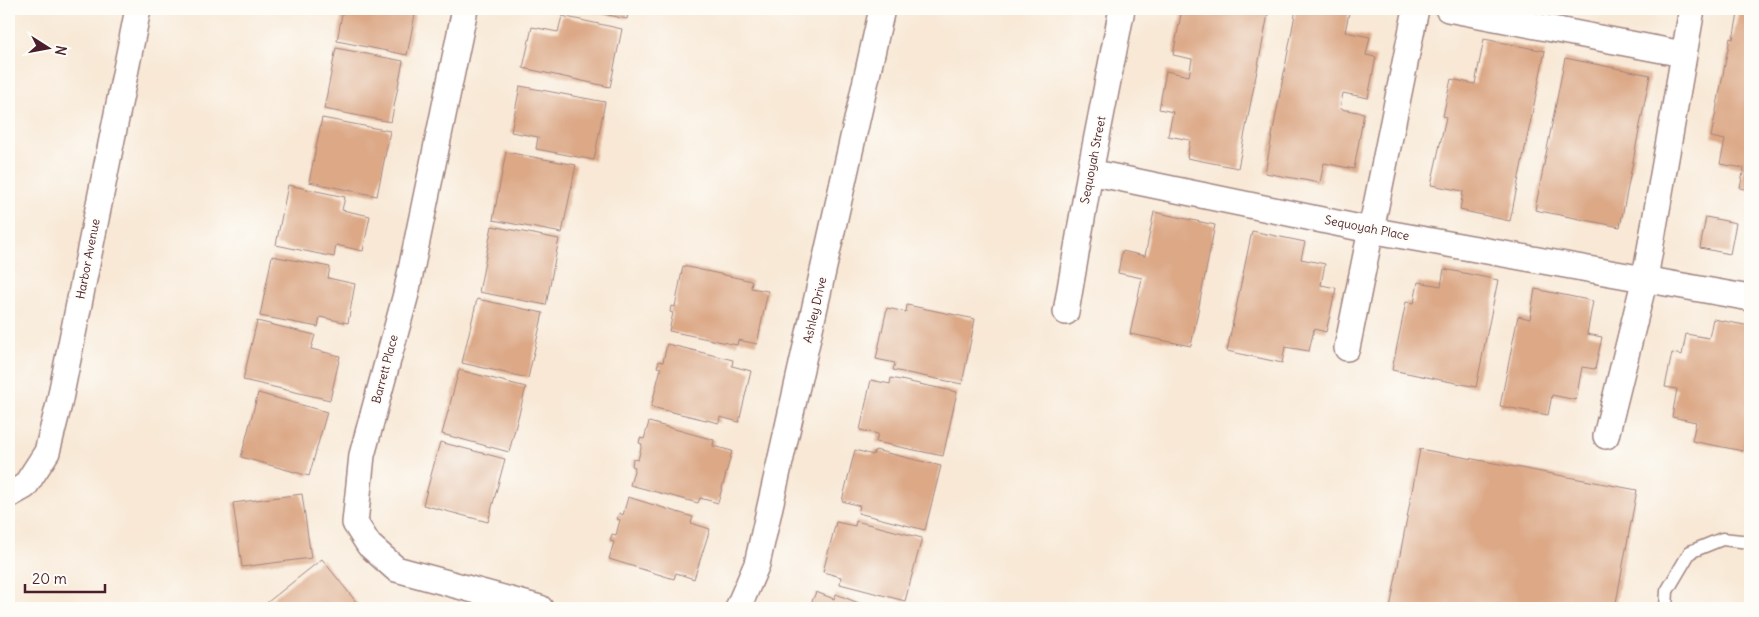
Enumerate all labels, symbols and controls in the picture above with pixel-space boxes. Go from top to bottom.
north arrow [22,22,72,72]
text: N [51,44,71,57]
street label: Sequoyah Street [1077,115,1108,205]
street label: Sequoyah Place [1323,212,1411,243]
street label: Harbor Avenue [72,217,103,300]
street label: Ashley Drive [800,275,829,344]
street label: Barrett Place [368,333,401,405]
scale bar [25,562,105,594]
text: 20 m [32,569,67,588]

